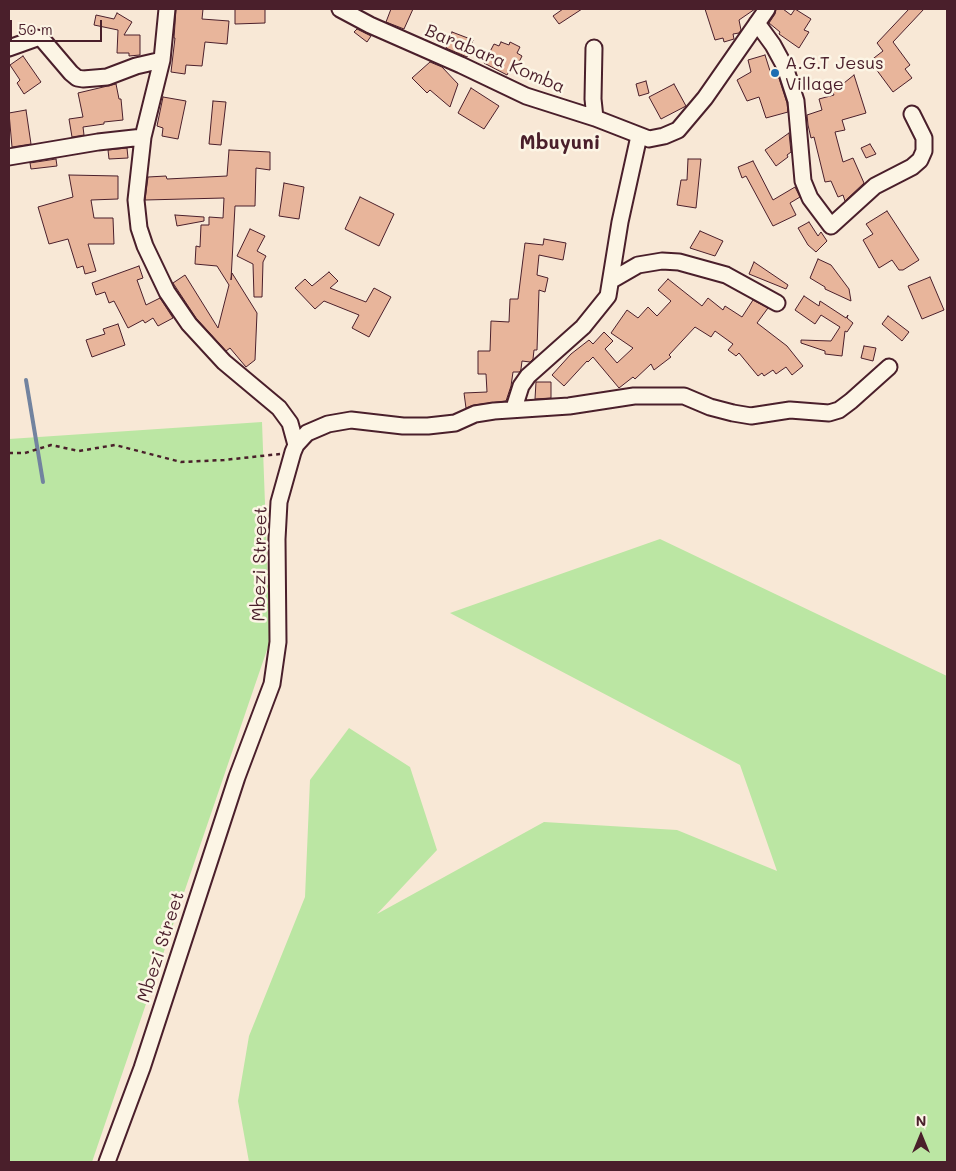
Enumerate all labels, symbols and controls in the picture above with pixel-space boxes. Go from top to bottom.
scale bar [12,10,105,42]
text: 50 m [18,19,53,39]
street label: Barabara Komba [422,20,568,98]
place label: A.G.T Jesus Village [785,52,884,94]
marker: A.G.T Jesus Village [769,67,781,79]
district label: Mbuyuni [520,131,600,155]
street label: Mbezi Street [248,506,272,622]
street label: Mbezi Street [133,889,189,1005]
north arrow [896,1111,946,1161]
text: N [916,1111,926,1130]

